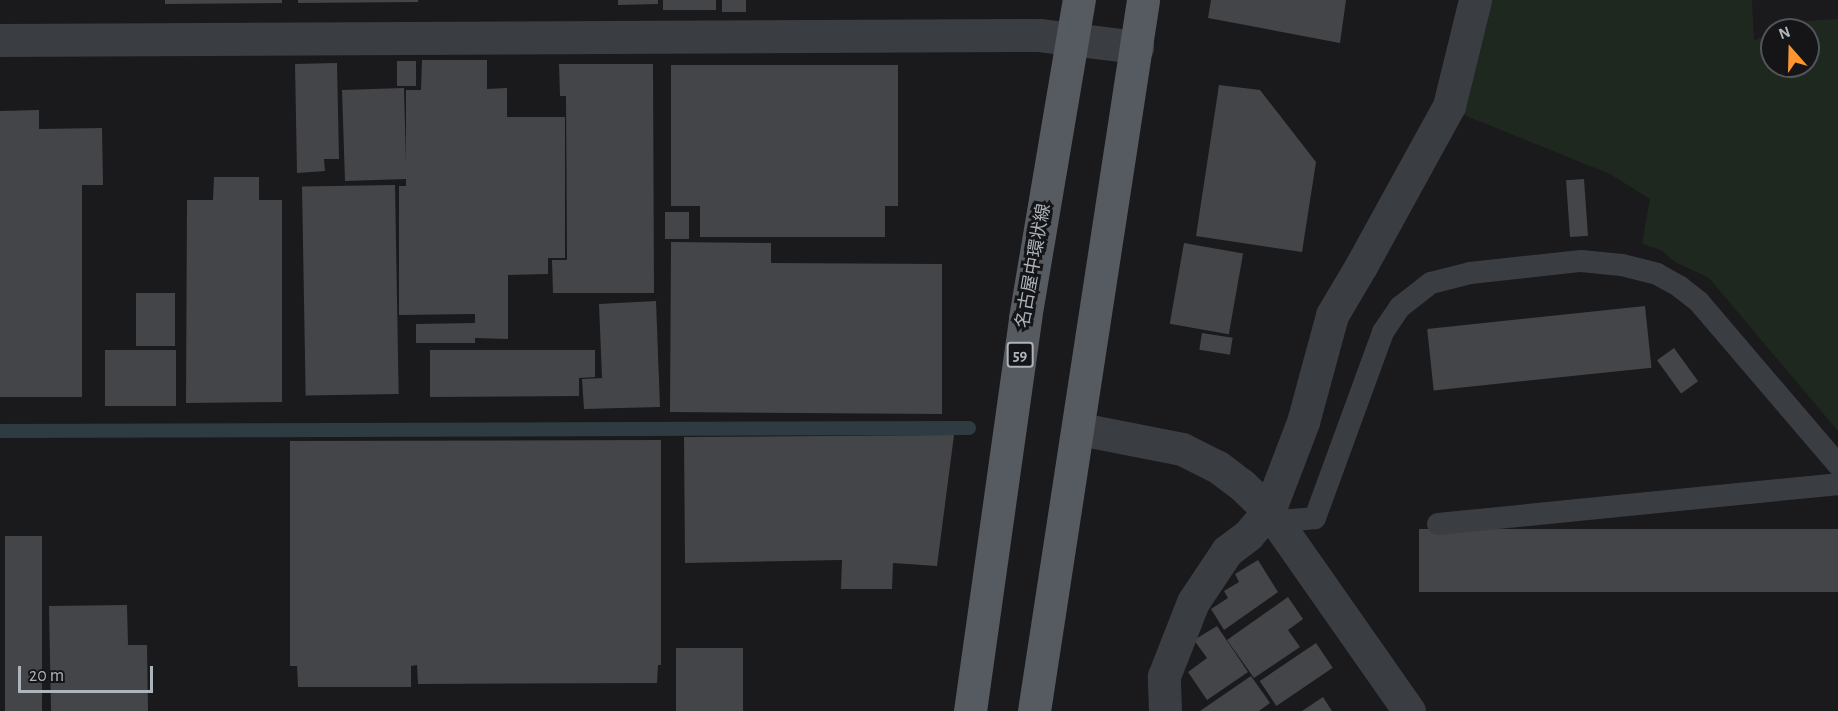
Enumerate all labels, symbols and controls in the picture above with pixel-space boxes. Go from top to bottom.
north arrow [1760,18,1820,78]
text: N [1777,24,1792,42]
street label: 名古屋中環状線 [1012,202,1056,330]
road number: 59 [1006,342,1034,368]
scale bar [21,654,156,692]
text: 20 m [29,667,64,685]

